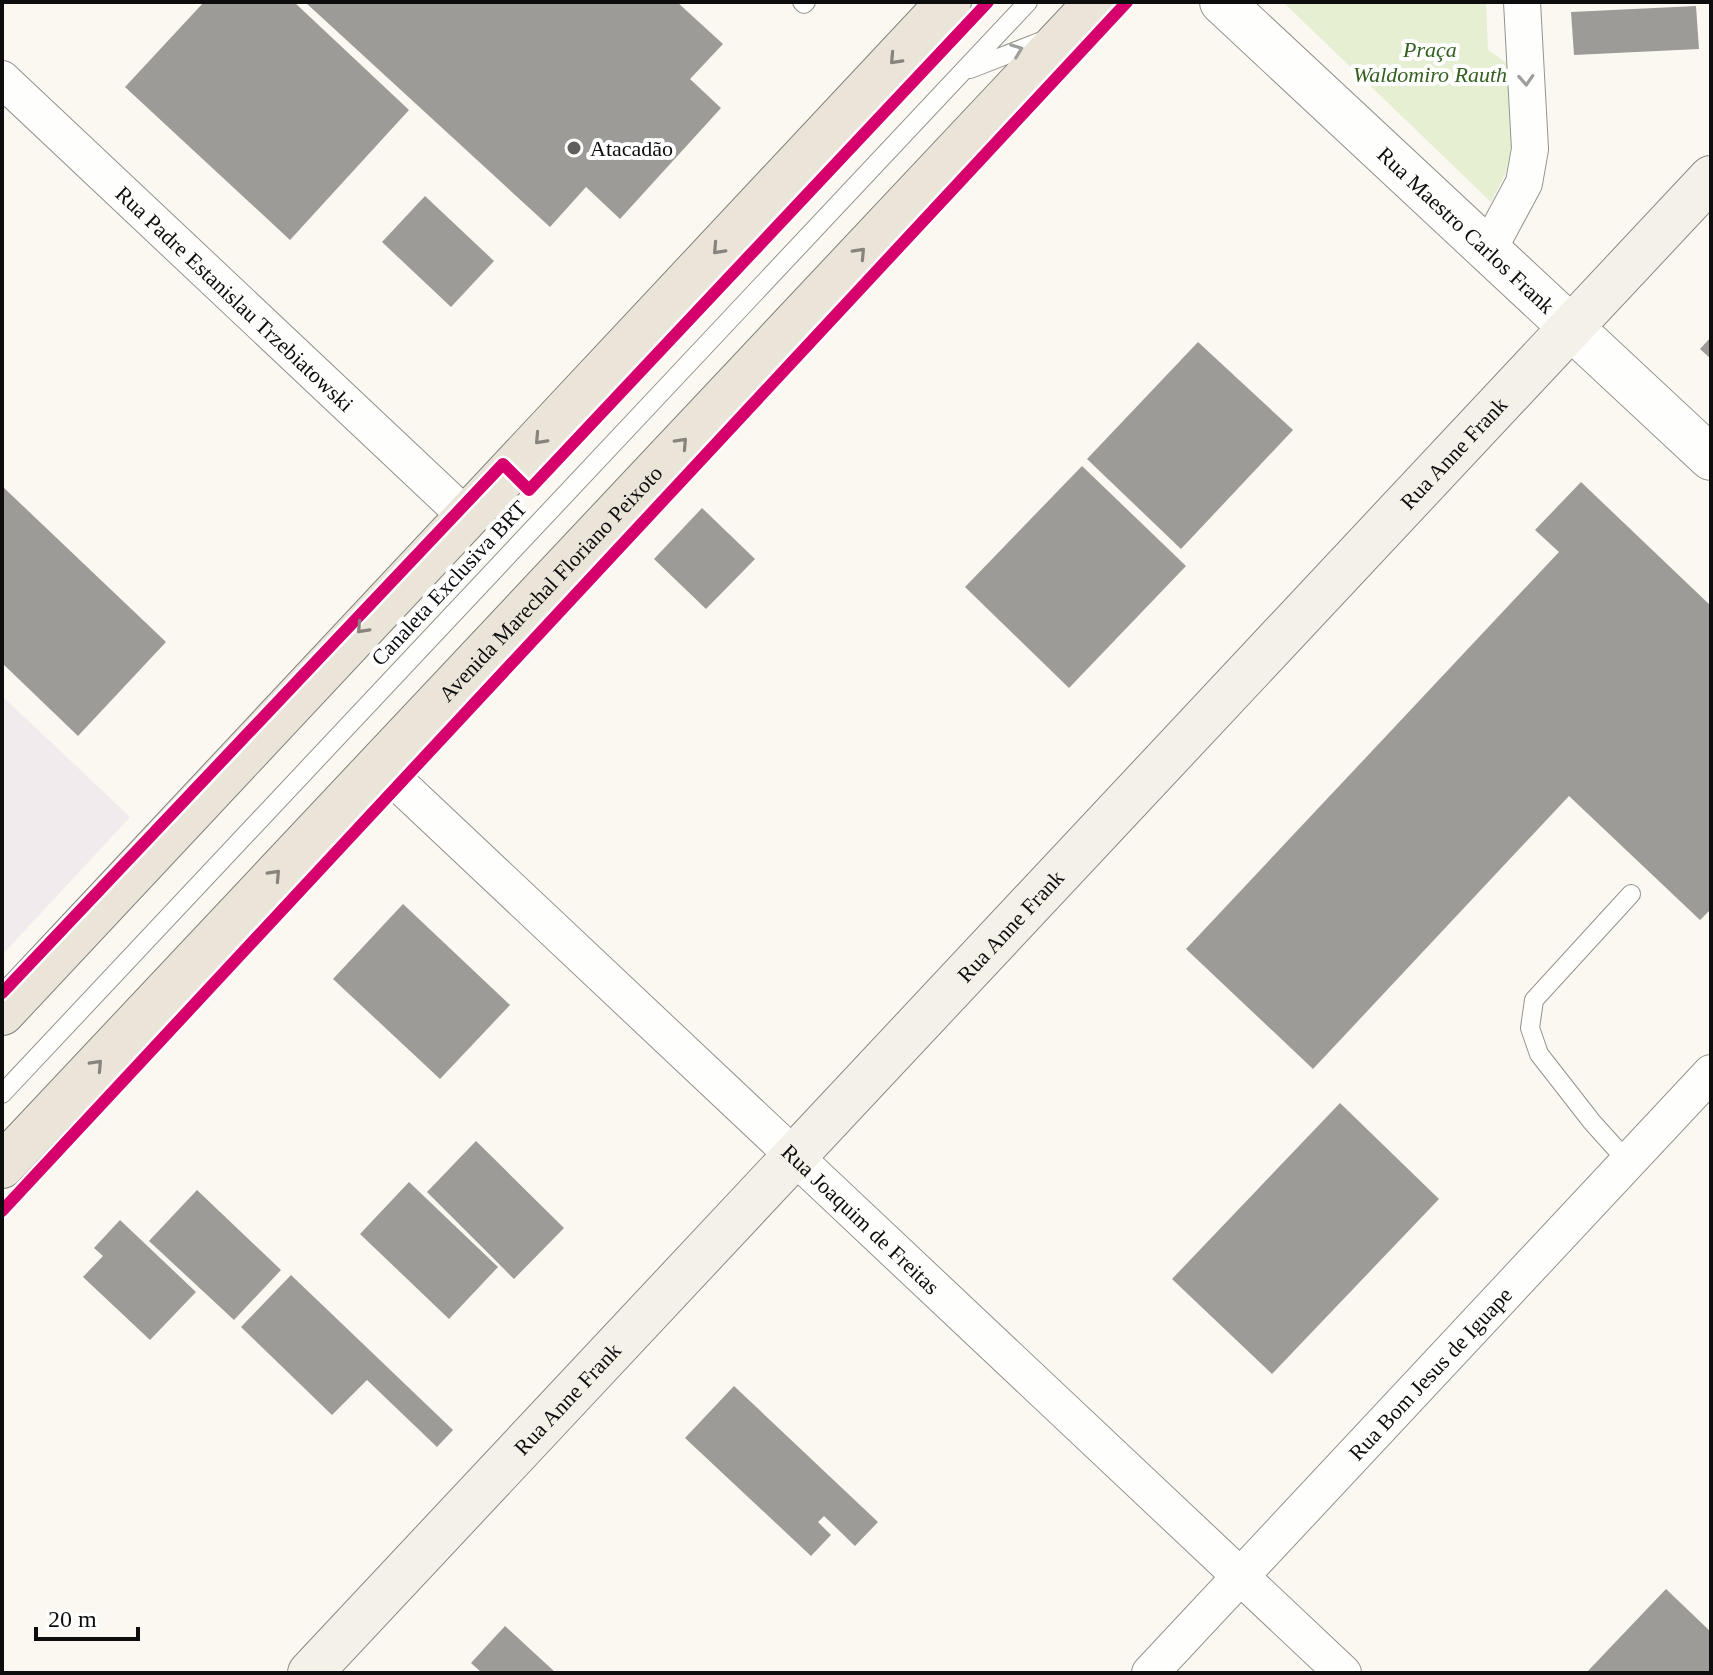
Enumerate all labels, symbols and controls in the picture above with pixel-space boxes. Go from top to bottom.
park label: Praça Waldomiro Rauth [1353,37,1507,87]
one-way arrow [1009,43,1023,60]
one-way arrow [890,50,905,64]
one-way arrow [1518,74,1535,87]
place label: Atacadão [590,136,673,161]
marker: Atacadão [565,139,583,157]
street label: Rua Maestro Carlos Frank [1373,141,1560,318]
street label: Rua Padre Estanislau Trzebiatowski [111,181,359,416]
one-way arrow [712,240,727,254]
one-way arrow [851,248,865,263]
street label: Rua Anne Frank [1395,392,1512,514]
one-way arrow [535,430,550,444]
one-way arrow [673,437,687,452]
street label: Avenida Marechal Floriano Peixoto [433,460,667,706]
street label: Canaleta Exclusiva BRT [366,495,532,671]
one-way arrow [358,619,372,634]
street label: Rua Anne Frank [952,865,1069,987]
one-way arrow [266,870,280,885]
one-way arrow [88,1060,103,1074]
street label: Rua Joaquim de Freitas [777,1139,945,1299]
street label: Rua Bom Jesus de Iguape [1343,1282,1517,1465]
street label: Rua Anne Frank [509,1337,626,1460]
scale bar [36,1591,138,1641]
text: 20 m [48,1606,97,1632]

